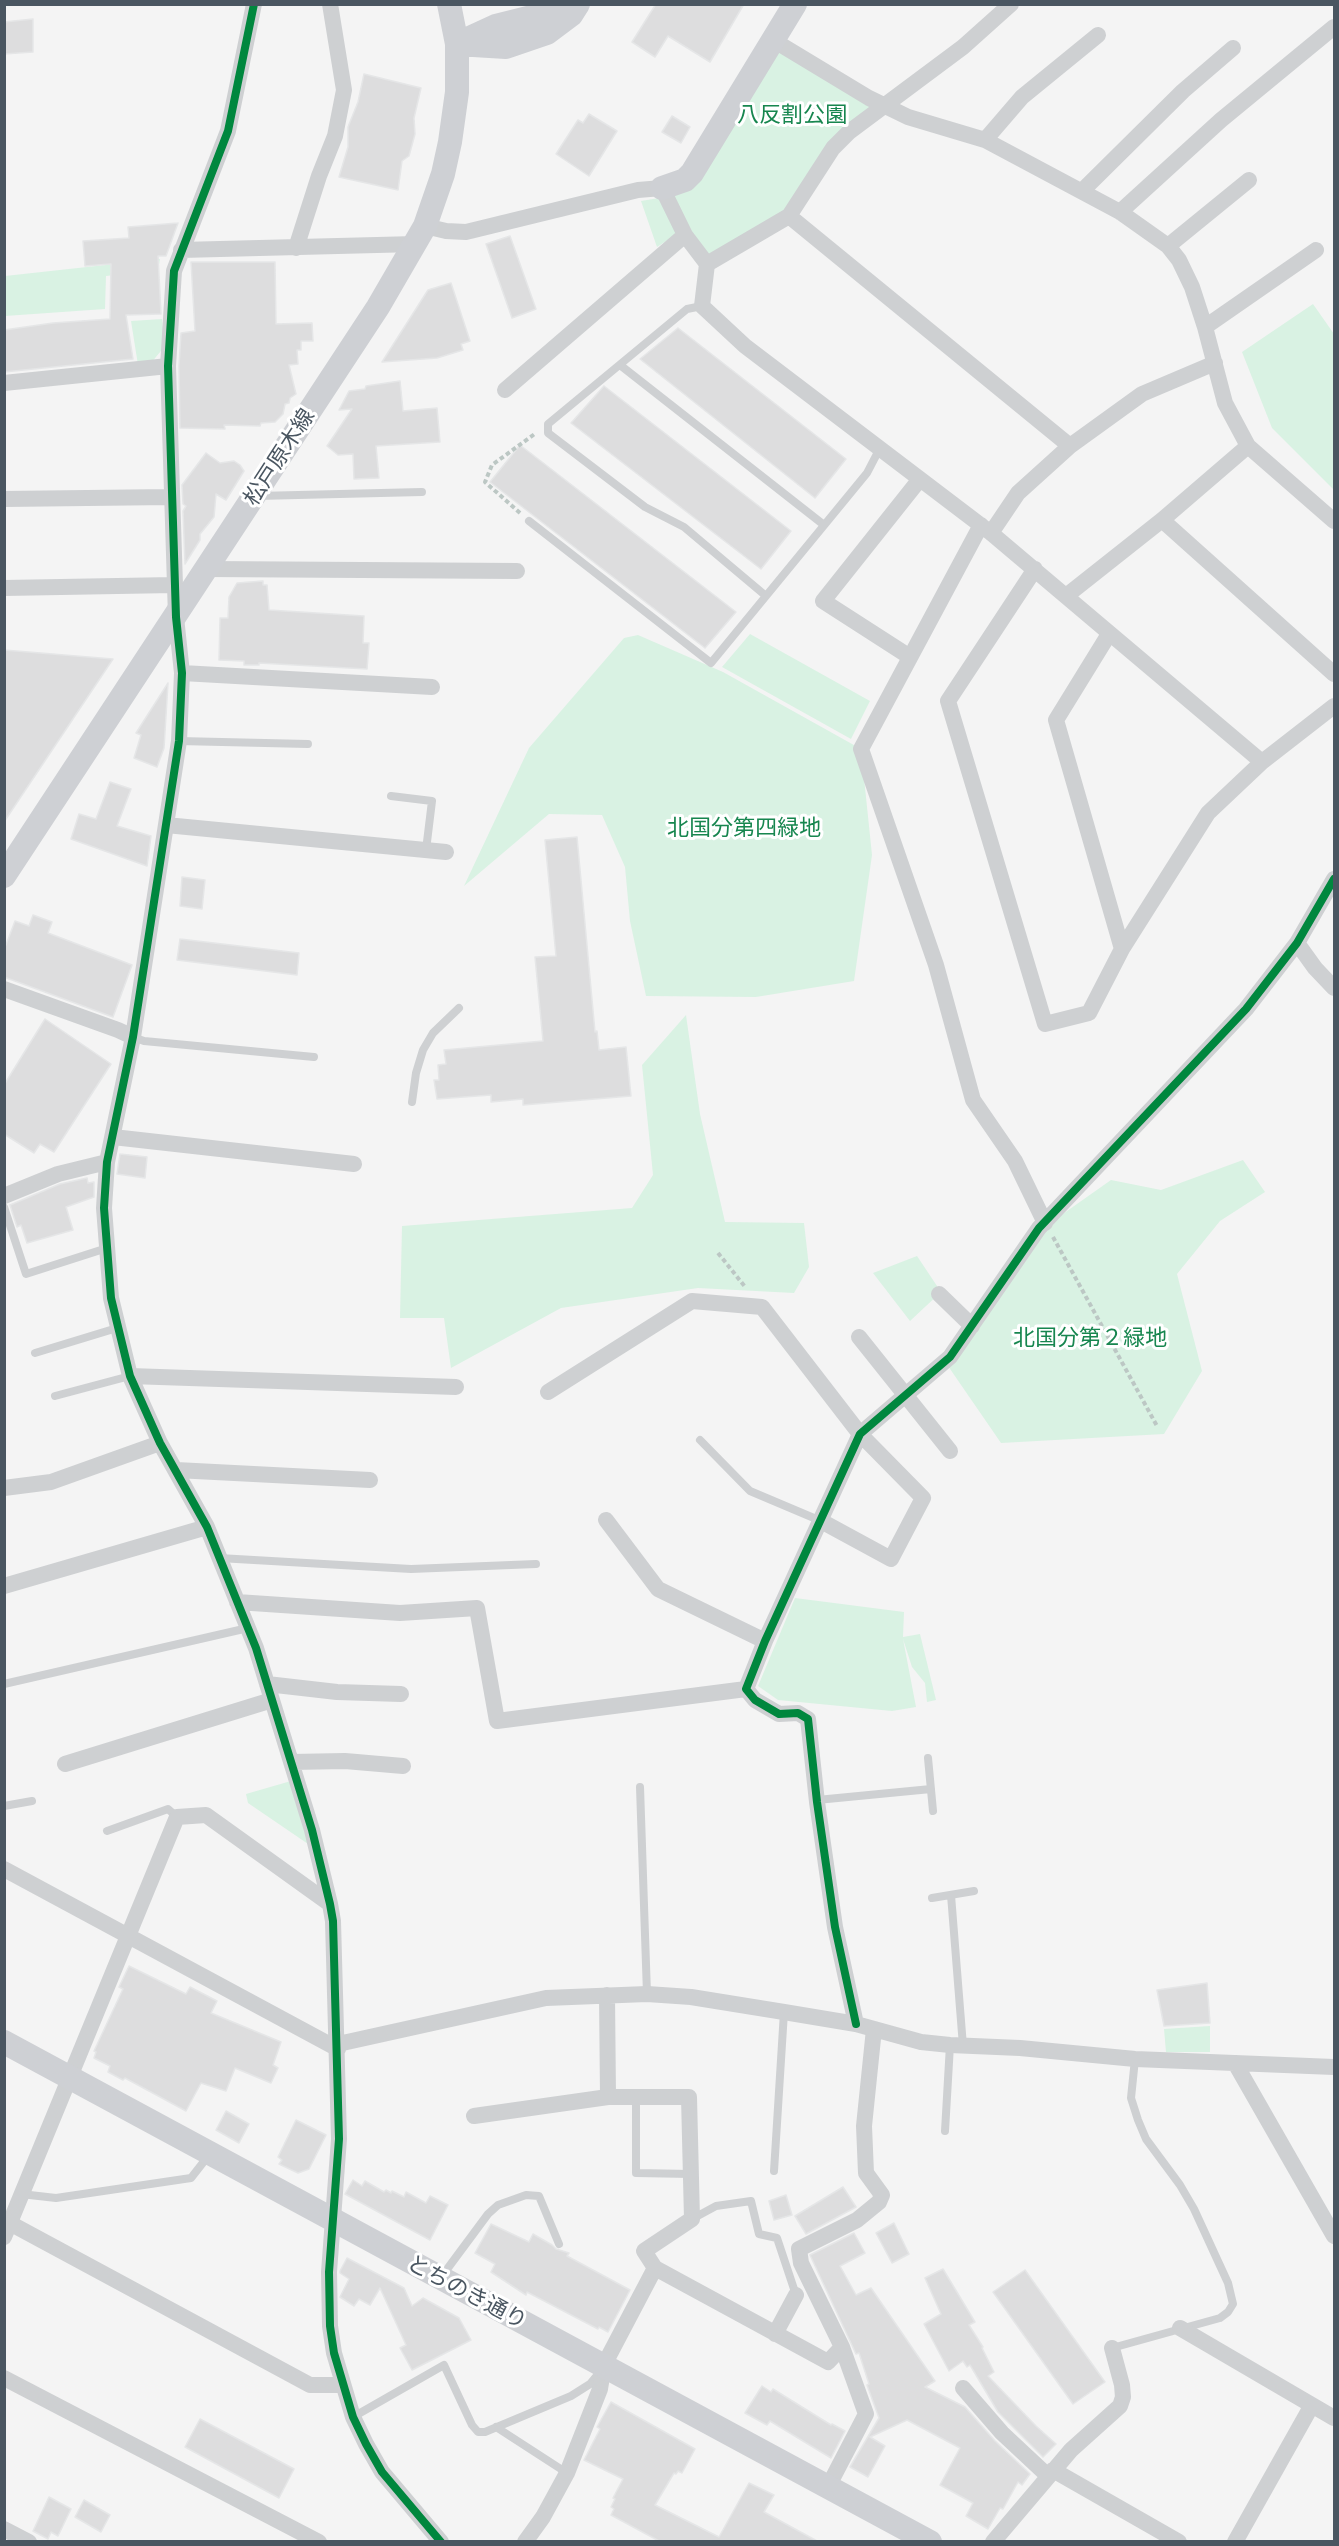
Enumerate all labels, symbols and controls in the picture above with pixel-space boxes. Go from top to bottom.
park label: 八反割公園 [737,102,847,128]
street label: 松戸原木線 [238,404,320,510]
park label: 北国分第四緑地 [667,815,821,841]
park label: 北国分第２緑地 [1013,1325,1167,1351]
street label: とちのき通り [403,2249,531,2335]

